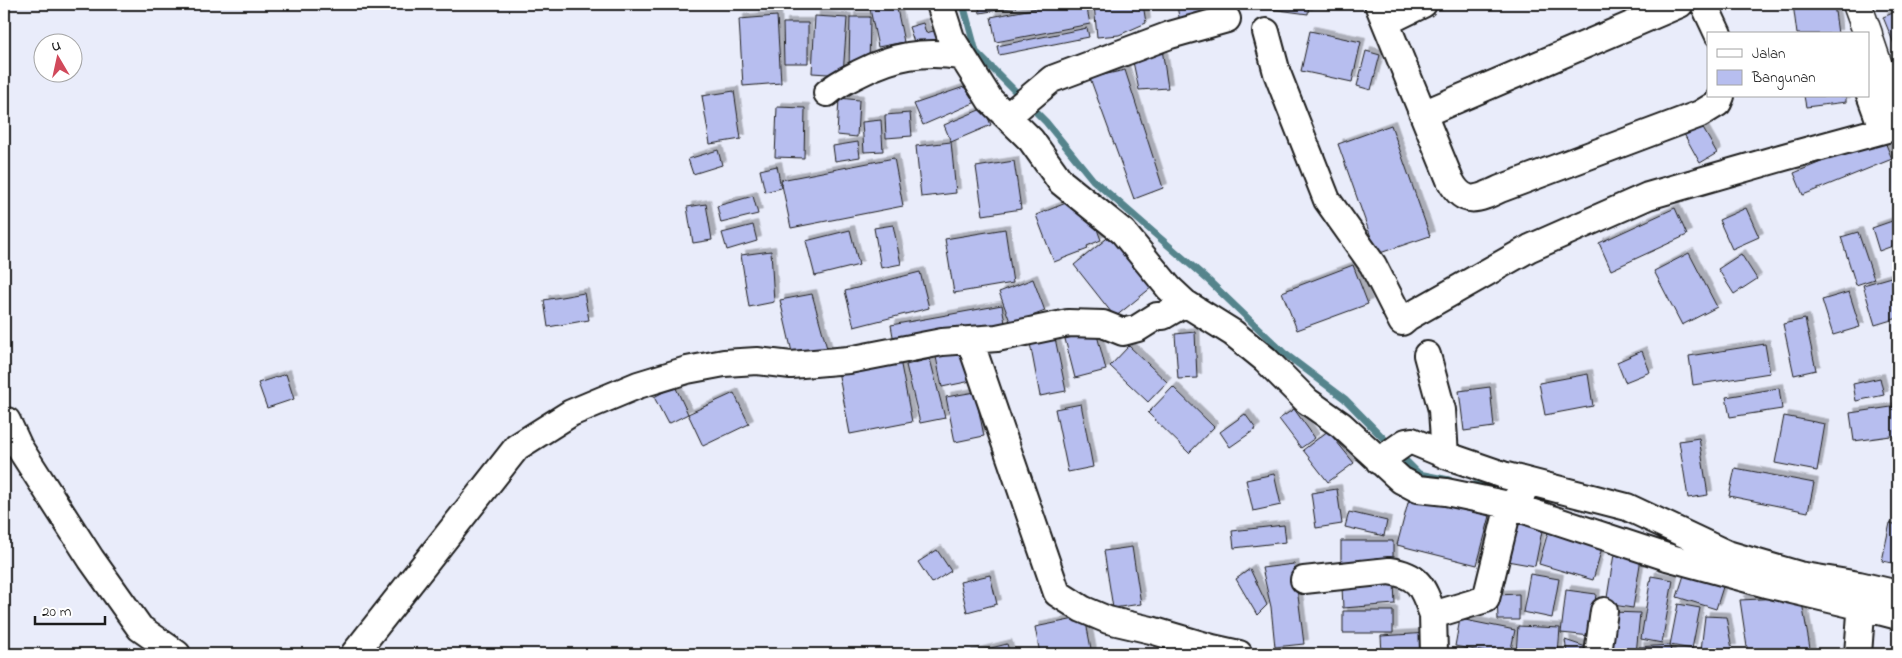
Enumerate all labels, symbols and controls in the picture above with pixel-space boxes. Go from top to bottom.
north arrow [32,32,82,82]
legend [1707,32,1870,98]
text: U [50,36,62,58]
text: Jalan [1752,43,1785,65]
text: Bangunan [1751,67,1816,90]
scale bar [35,593,105,625]
text: 20 m [42,601,72,623]

